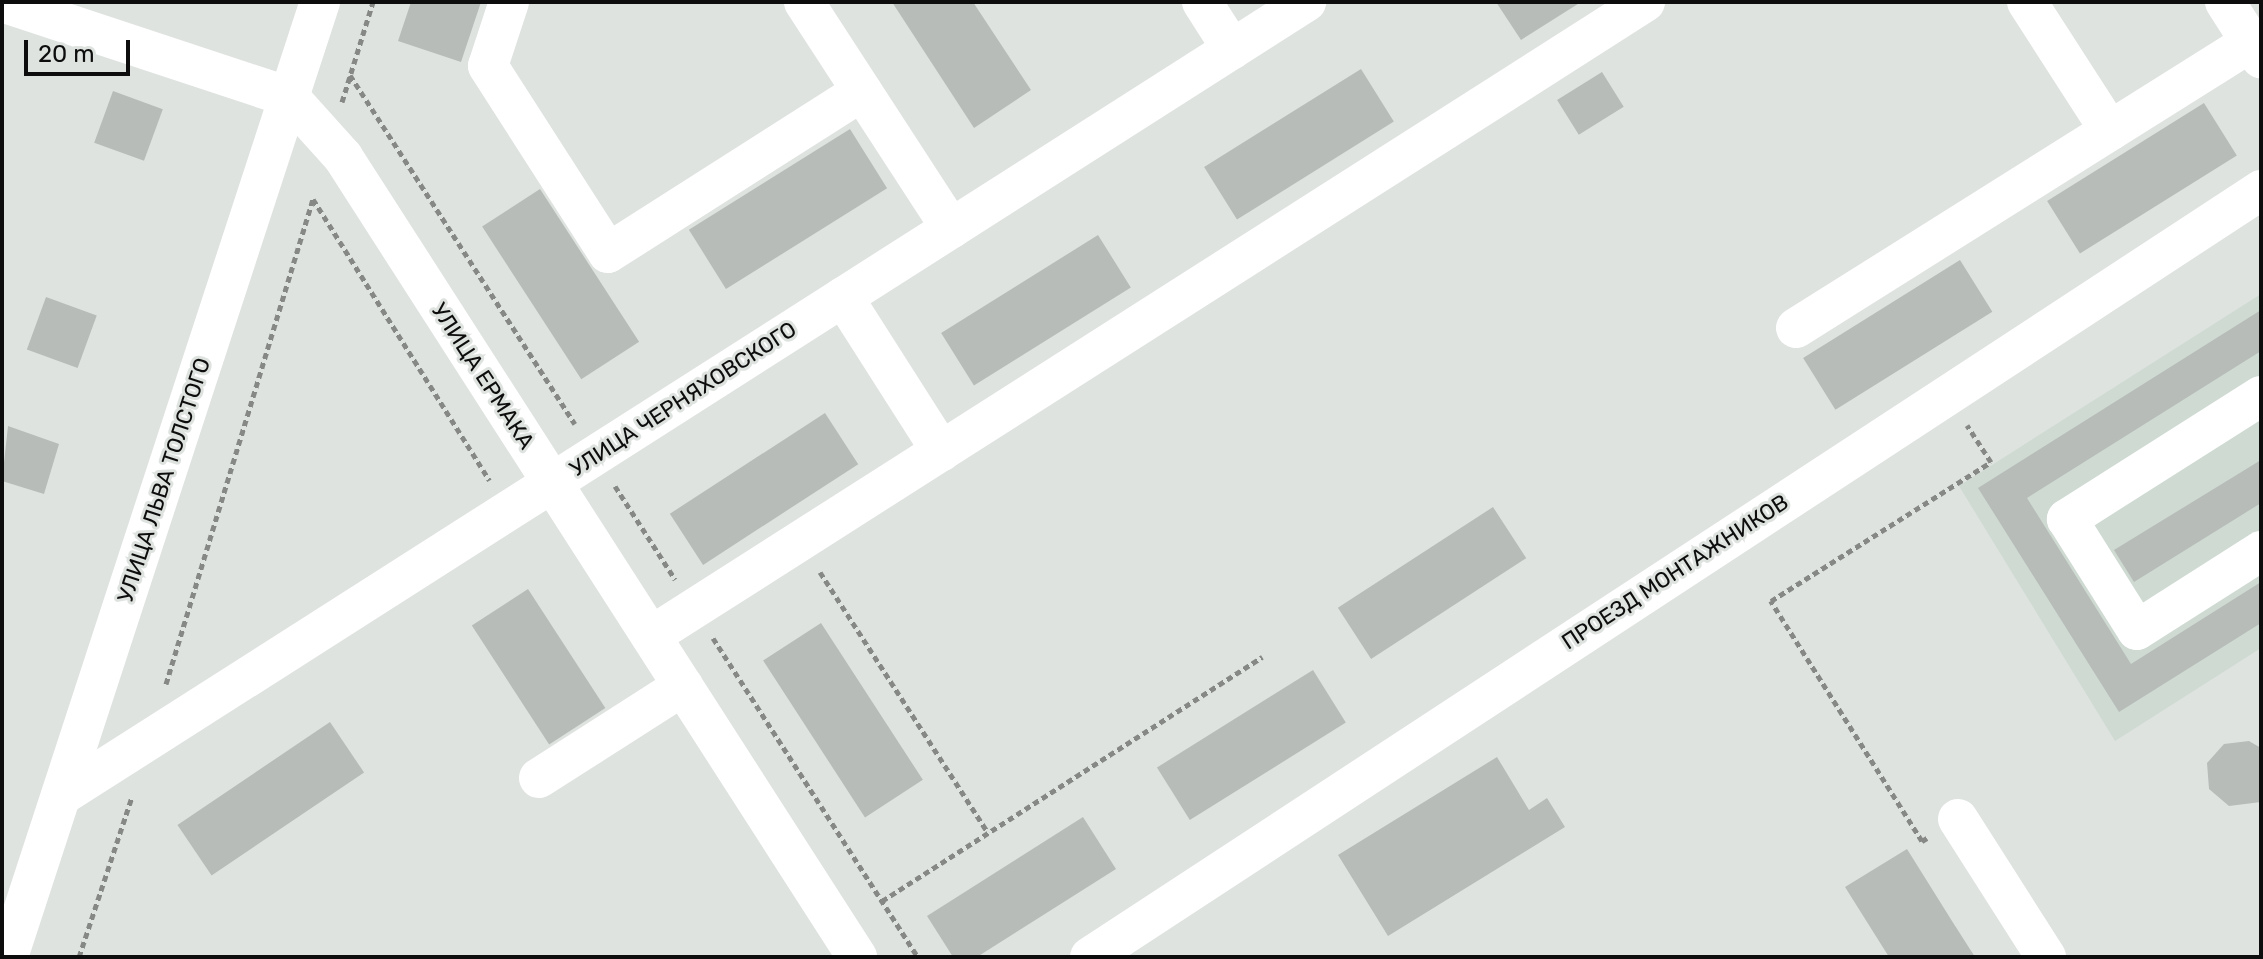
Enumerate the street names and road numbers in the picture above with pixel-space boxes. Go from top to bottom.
street label: УЛИЦА ЕРМАКА [426,298,540,454]
street label: УЛИЦА ЧЕРНЯХОВСКОГО [565,316,801,482]
street label: УЛИЦА ЛЬВА ТОЛСТОГО [112,355,216,605]
street label: ПРОЕЗД МОНТАЖНИКОВ [1557,489,1793,655]

